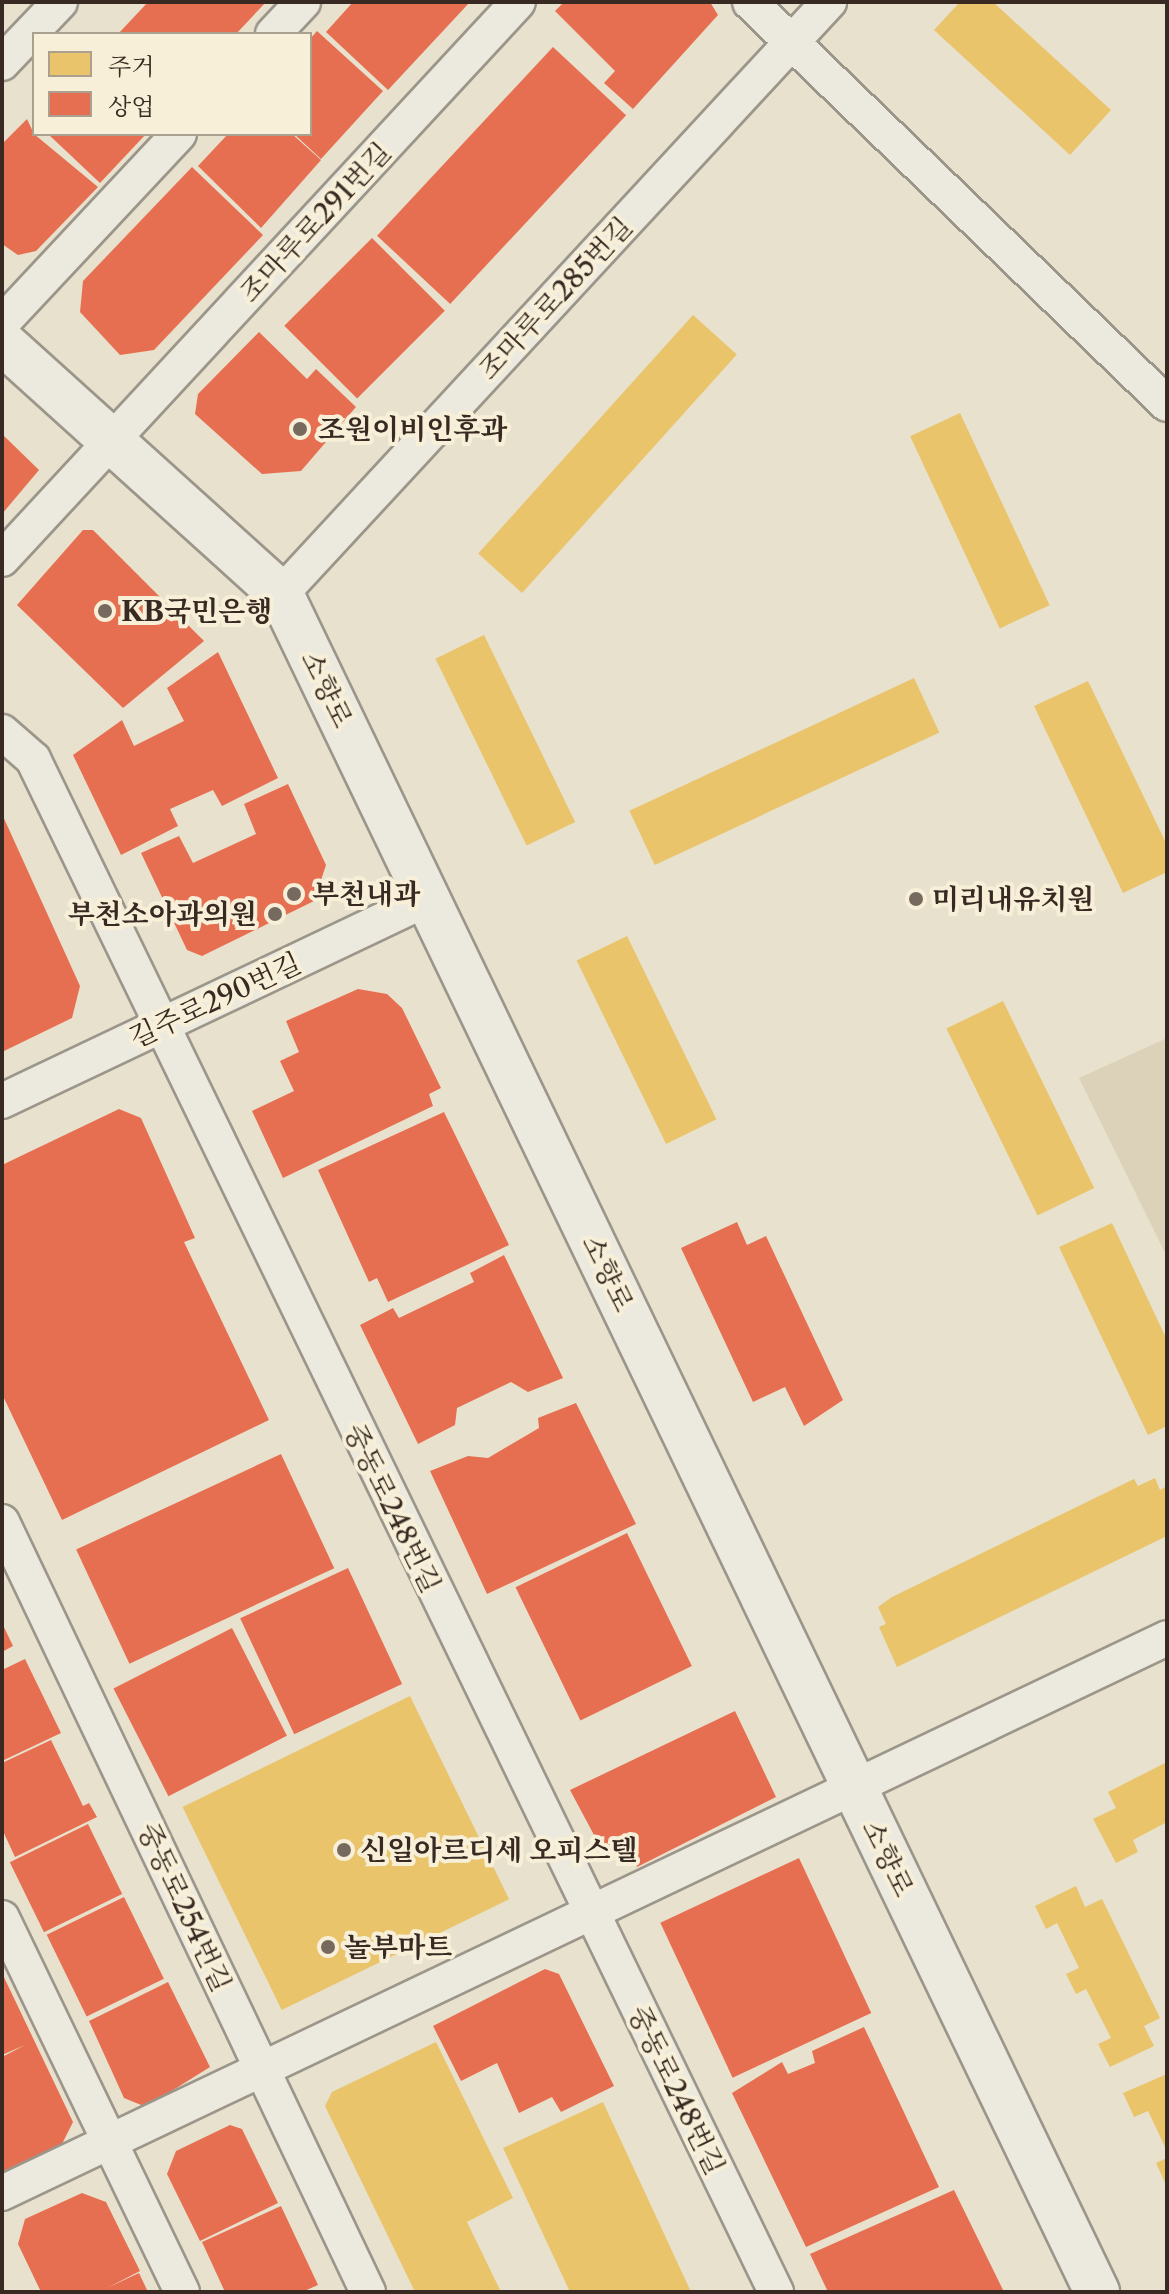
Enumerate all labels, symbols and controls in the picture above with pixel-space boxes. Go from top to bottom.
legend [32,32,312,136]
text: 주거 [108,52,154,81]
text: 상업 [108,92,154,121]
street label: 조마루로291번길 [232,135,398,309]
street label: 조마루로285번길 [471,210,639,386]
place label: 조원이비인후과 [318,412,507,446]
marker: 조원이비인후과 [289,418,311,440]
place label: KB국민은행 [121,594,272,628]
marker: KB국민은행 [96,602,114,620]
street label: 소향로 [294,645,360,733]
place label: 부천내과 [312,877,420,911]
place label: 미리내유치원 [932,882,1094,916]
marker: 부천내과 [283,883,305,905]
marker: 미리내유치원 [907,890,925,908]
place label: 부천소아과의원 [68,897,257,931]
marker: 부천소아과의원 [264,903,286,925]
street label: 길주로290번길 [124,946,306,1054]
street label: 소향로 [575,1229,641,1317]
street label: 중동로248번길 [338,1418,448,1598]
street label: 소향로 [855,1814,921,1902]
street label: 중동로254번길 [131,1817,239,1997]
place label: 신일아르디세 오피스텔 [360,1833,637,1867]
marker: 신일아르디세 오피스텔 [335,1841,353,1859]
place label: 놀부마트 [344,1930,452,1964]
marker: 놀부마트 [319,1938,337,1956]
street label: 중동로248번길 [622,2000,732,2180]

